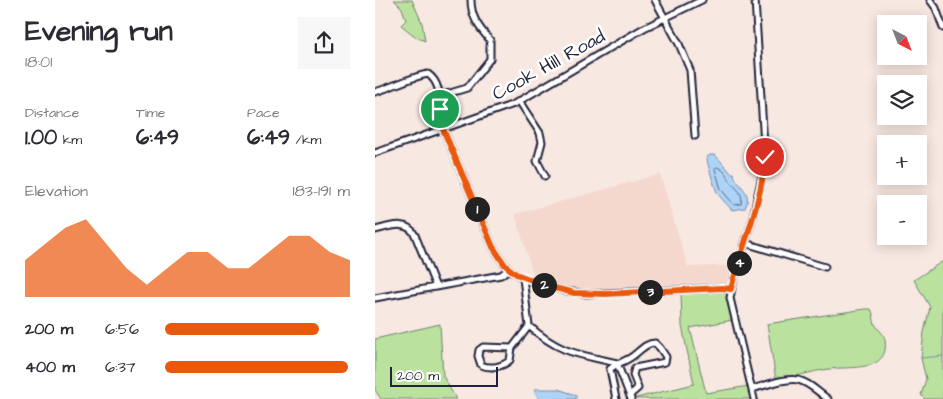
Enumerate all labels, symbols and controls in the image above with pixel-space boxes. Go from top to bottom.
text: Evening run [25,12,173,51]
north arrow [877,15,927,65]
map controls [877,15,927,245]
button: share [298,17,350,69]
street label: Cook Hill Road [487,23,610,108]
text: 18:01 [25,51,52,73]
button: layers [877,75,927,125]
pin [419,88,461,130]
icon: arrive [426,95,454,123]
text: Distance [25,103,79,123]
text: Time [136,103,165,123]
text: Pace [247,103,279,123]
text: 1.00 [25,123,57,152]
text: 6:49 [136,123,179,152]
text: 6:49 [247,123,290,152]
text: km [57,130,82,150]
text: /km [290,130,321,150]
button: + [877,135,927,185]
pin [744,136,786,178]
icon: check [751,143,779,171]
text: Elevation [25,180,88,202]
text: 183–191 m [292,180,350,202]
button: − [877,195,927,245]
pin: 1 [465,196,489,222]
text: 1 [477,199,478,219]
pin: 4 [727,250,751,276]
text: 4 [735,253,744,273]
pin: 2 [531,272,557,298]
text: 2 [540,275,549,295]
pin: 3 [637,280,663,304]
text: 3 [647,282,654,302]
text: 200 m [25,318,73,340]
text: 6:56 [105,318,139,340]
text: 400 m [25,356,75,378]
text: 6:37 [105,356,136,378]
scale bar [390,364,497,387]
text: 200 m [397,366,439,386]

